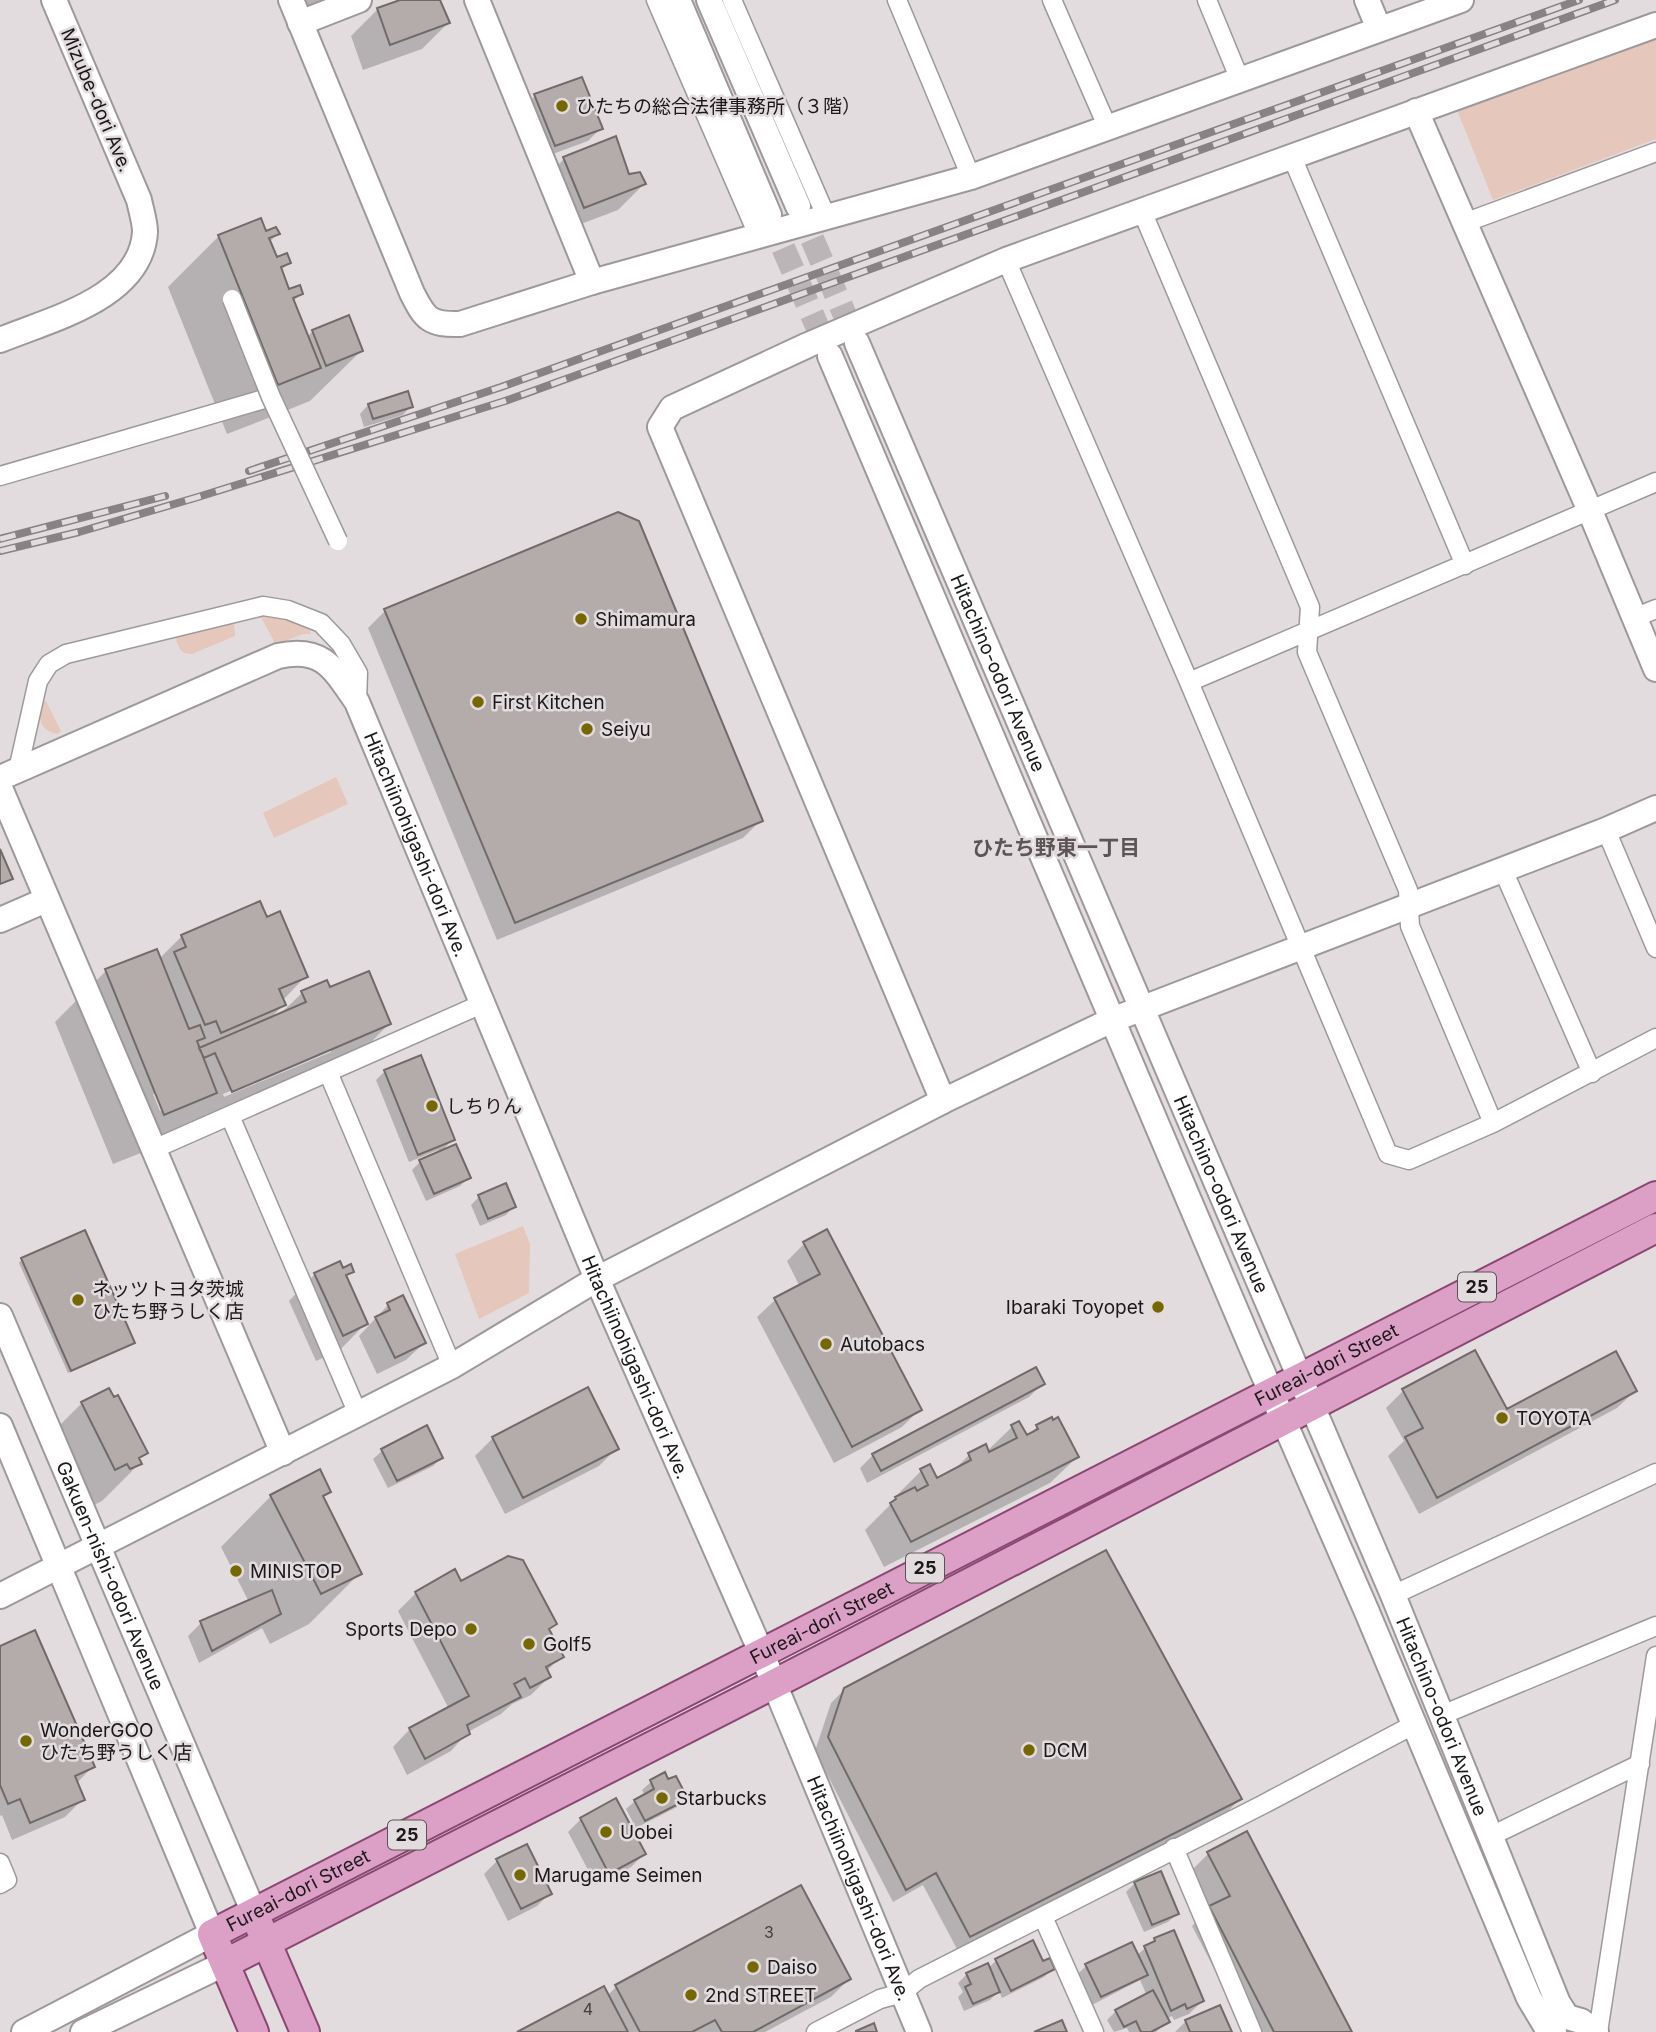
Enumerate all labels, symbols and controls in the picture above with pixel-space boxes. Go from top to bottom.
street label: Mizube-dori Ave. [56,25,137,176]
place label: ひたちの総合法律事務所（３階） [576,95,861,118]
marker: ひたちの総合法律事務所（３階） [554,98,570,114]
street label: Hitachino-odori Avenue [945,571,1050,775]
place label: Shimamura [595,608,696,631]
marker: Shimamura [573,611,589,627]
place label: First Kitchen [492,691,605,714]
marker: First Kitchen [470,694,486,710]
place label: Seiyu [601,718,651,741]
marker: Seiyu [579,721,595,737]
street label: Hitachiinohigashi-dori Ave. [359,729,473,961]
district label: ひたち野東一丁目 [972,835,1140,860]
street label: Hitachino-odori Avenue [1169,1092,1273,1297]
place label: しちりん [446,1095,522,1118]
marker: しちりん [424,1098,440,1114]
street label: Hitachiinohigashi-dori Ave. [577,1252,694,1483]
road number: 25 [1458,1272,1496,1302]
place label: ネッツトヨタ茨城 ひたち野うしく店 [92,1278,244,1323]
marker: ネッツトヨタ茨城 ひたち野うしく店 [70,1292,86,1308]
place label: Ibaraki Toyopet [1006,1296,1144,1319]
marker: Ibaraki Toyopet [1150,1299,1166,1315]
street label: Fureai-dori Street [1251,1319,1402,1411]
place label: Autobacs [840,1333,925,1356]
marker: Autobacs [818,1336,834,1352]
place label: TOYOTA [1516,1407,1592,1430]
marker: TOYOTA [1494,1410,1510,1426]
street label: Gakuen-nishi-odori Avenue [51,1458,169,1694]
road number: 25 [906,1554,944,1582]
place label: MINISTOP [250,1560,342,1583]
marker: MINISTOP [228,1563,244,1579]
street label: Fureai-dori Street [746,1577,897,1669]
street label: Hitachino-odori Avenue [1391,1614,1492,1820]
place label: Sports Depo [345,1618,457,1641]
marker: Sports Depo [463,1621,479,1637]
place label: Golf5 [543,1633,592,1656]
marker: Golf5 [521,1636,537,1652]
place label: WonderGOO ひたち野うしく店 [40,1719,192,1764]
marker: WonderGOO ひたち野うしく店 [18,1733,34,1749]
place label: DCM [1043,1739,1088,1762]
marker: DCM [1021,1742,1037,1758]
street label: Hitachiinohigashi-dori Ave. [802,1772,916,2004]
place label: Starbucks [676,1787,767,1810]
marker: Starbucks [654,1790,670,1806]
road number: 25 [388,1821,426,1850]
place label: Uobei [620,1821,673,1844]
marker: Uobei [598,1824,614,1840]
street label: Fureai-dori Street [222,1844,374,1937]
place label: Marugame Seimen [534,1864,702,1887]
marker: Marugame Seimen [512,1867,528,1883]
house number: 3 [764,1922,774,1942]
place label: Daiso [767,1956,817,1979]
marker: Daiso [745,1959,761,1975]
place label: 2nd STREET [705,1984,817,2007]
marker: 2nd STREET [683,1987,699,2003]
house number: 4 [583,1999,593,2019]

